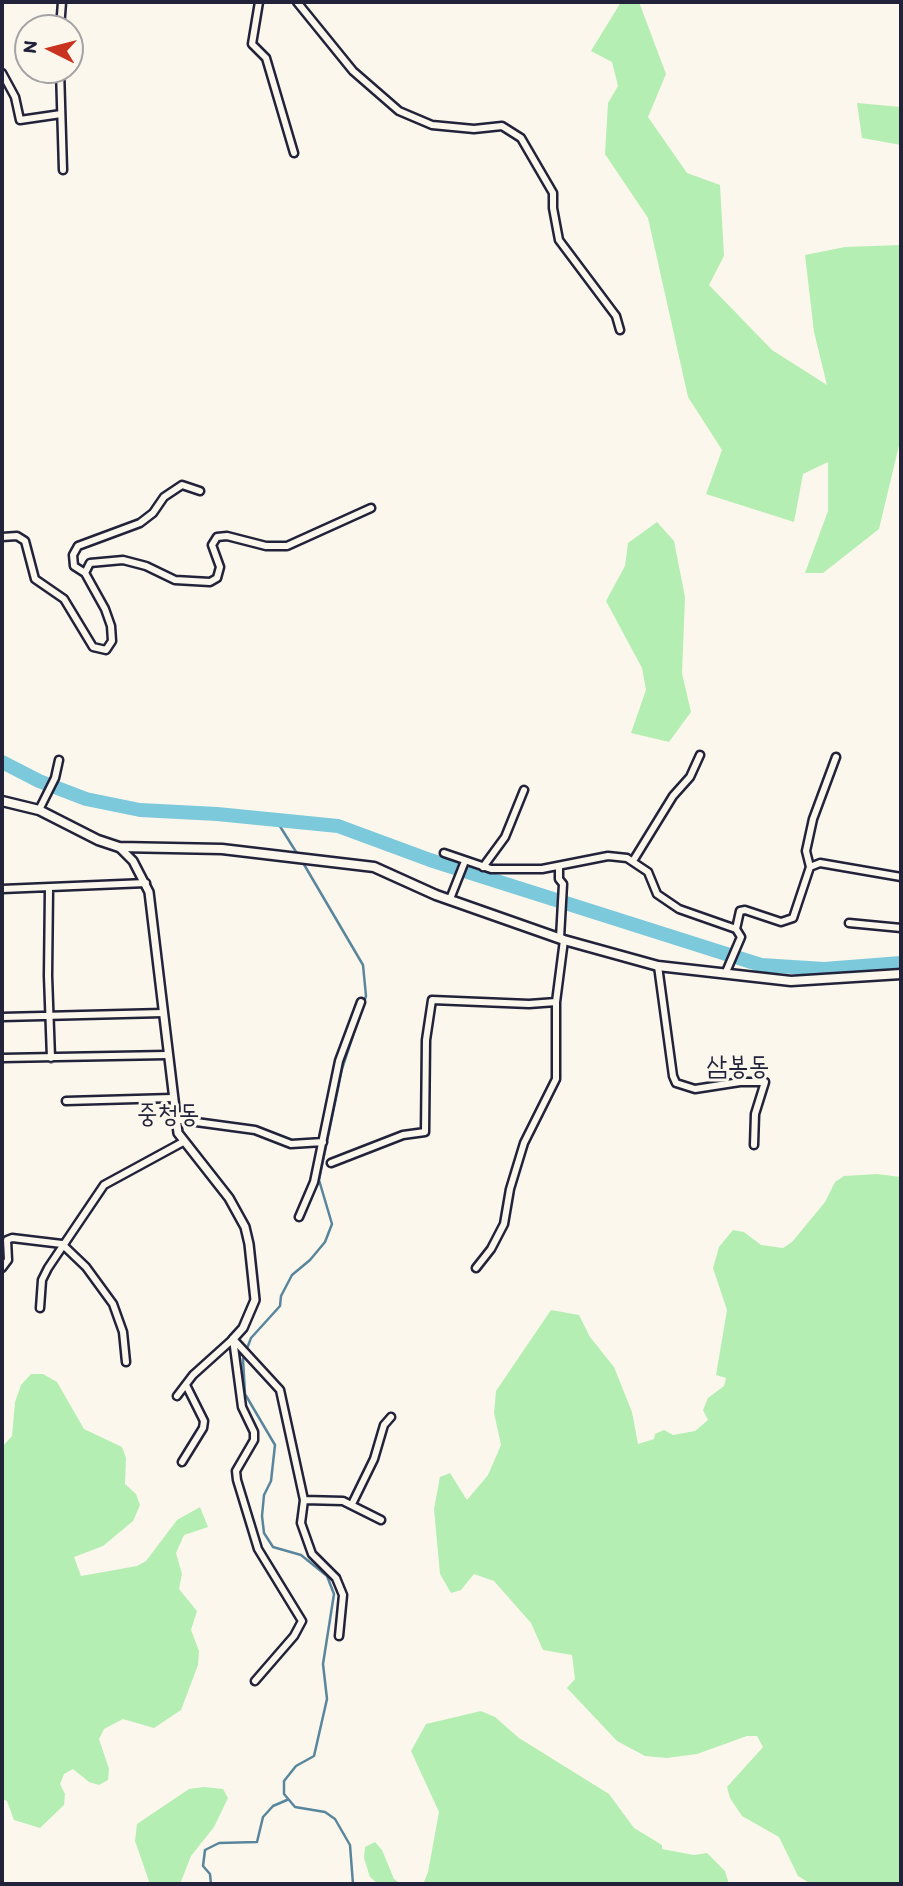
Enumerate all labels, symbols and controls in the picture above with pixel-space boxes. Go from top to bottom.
north arrow [14,14,84,84]
text: N [17,39,42,55]
district label: 삼봉동 [707,1051,769,1083]
district label: 중청동 [137,1099,199,1131]

